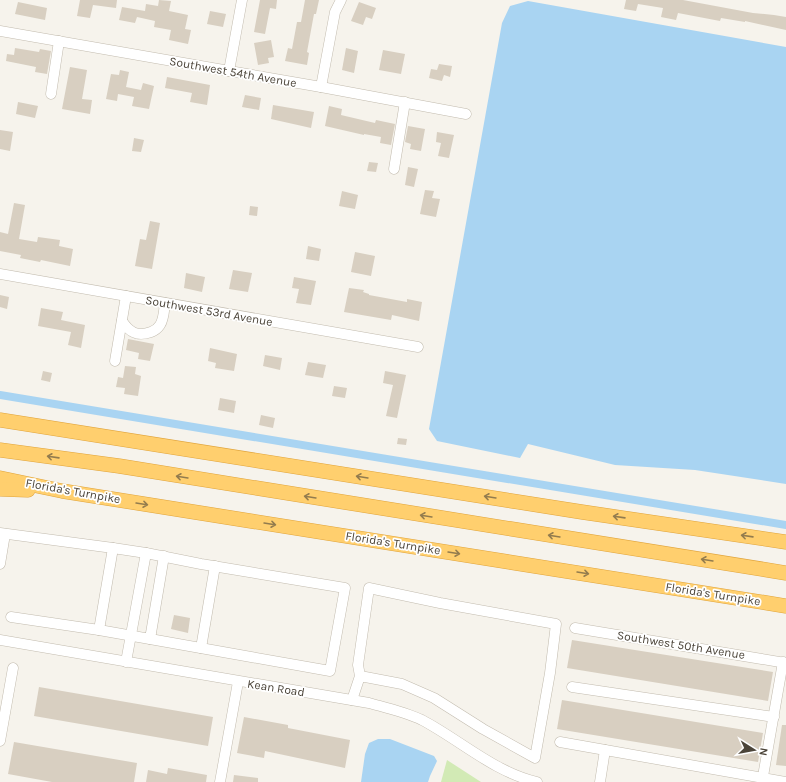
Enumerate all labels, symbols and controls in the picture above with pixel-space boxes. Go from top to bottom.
street label: Southwest 54th Avenue [168,54,298,90]
street label: Southwest 53rd Avenue [144,293,274,329]
one-way arrow [47,453,60,461]
one-way arrow [176,472,189,480]
one-way arrow [356,473,369,481]
street label: Florida's Turnpike [24,476,122,506]
one-way arrow [304,493,317,501]
one-way arrow [484,493,497,501]
one-way arrow [135,500,148,508]
one-way arrow [420,512,433,520]
one-way arrow [613,513,626,521]
one-way arrow [264,520,277,528]
street label: Florida's Turnpike [344,529,442,557]
one-way arrow [548,532,561,540]
one-way arrow [741,532,754,540]
one-way arrow [447,549,460,557]
one-way arrow [701,556,714,564]
one-way arrow [576,569,589,577]
street label: Florida's Turnpike [664,580,762,608]
street label: Southwest 50th Avenue [616,628,746,662]
street label: Kean Road [246,677,306,699]
north arrow [734,730,774,770]
text: N [756,747,770,757]

